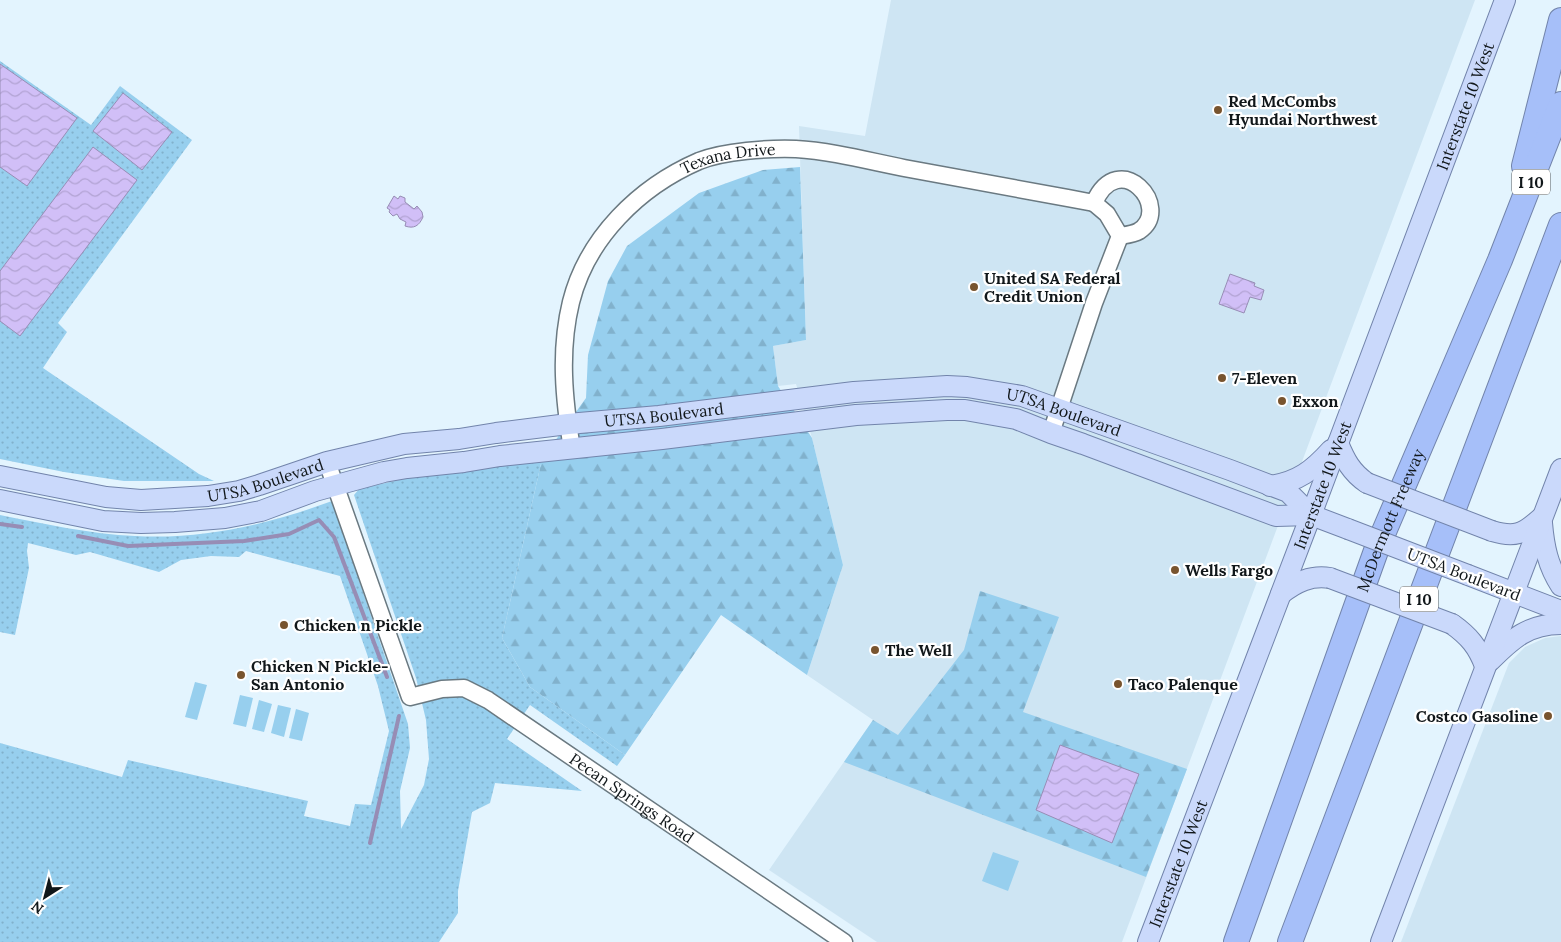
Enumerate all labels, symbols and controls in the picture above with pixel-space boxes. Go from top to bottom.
street label: Interstate 10 West [1432,39,1498,173]
place label: Red McCombs Hyundai Northwest [1228,91,1378,129]
marker: Red McCombs Hyundai Northwest [1212,104,1224,116]
street label: Texana Drive [677,139,776,178]
road number: I 10 [1512,170,1550,194]
place label: United SA Federal Credit Union [984,268,1121,306]
marker: United SA Federal Credit Union [968,281,980,293]
place label: 7-Eleven [1232,368,1297,388]
marker: 7-Eleven [1216,372,1228,384]
street label: UTSA Boulevard [1005,384,1124,441]
place label: Exxon [1292,391,1339,411]
marker: Exxon [1276,395,1288,407]
street label: UTSA Boulevard [603,398,725,431]
street label: Interstate 10 West [1289,418,1356,552]
street label: McDermott Freeway [1352,445,1428,594]
street label: UTSA Boulevard [206,454,326,506]
street label: UTSA Boulevard [1404,543,1524,605]
place label: Wells Fargo [1185,560,1273,580]
marker: Wells Fargo [1169,564,1181,576]
road number: I 10 [1400,586,1438,612]
place label: Chicken n Pickle [294,615,422,635]
marker: Chicken n Pickle [278,619,290,631]
place label: The Well [885,640,952,660]
marker: The Well [869,644,881,656]
place label: Chicken N Pickle- San Antonio [251,656,389,694]
marker: Chicken N Pickle- San Antonio [235,669,247,681]
place label: Taco Palenque [1128,674,1238,694]
marker: Taco Palenque [1112,678,1124,690]
place label: Costco Gasoline [1416,706,1538,726]
marker: Costco Gasoline [1542,710,1554,722]
street label: Pecan Springs Road [566,748,698,847]
street label: Interstate 10 West [1145,796,1212,930]
north arrow [20,872,70,922]
text: N [28,897,47,918]

